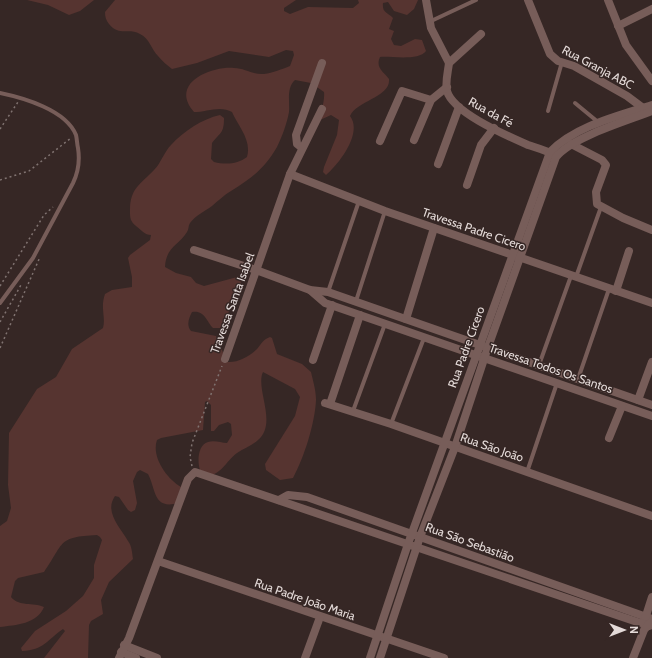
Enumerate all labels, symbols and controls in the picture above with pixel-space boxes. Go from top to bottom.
street label: Rua Granja ABC [560,42,636,92]
street label: Rua da Fé [466,94,516,130]
street label: Travessa Padre Cicero [420,204,528,254]
street label: Travessa Santa Isabel [207,250,257,355]
street label: Rua Padre Cícero [444,304,488,390]
street label: Travessa Todos Os Santos [487,340,615,396]
street label: Rua São João [458,429,526,465]
street label: Rua São Sebastião [424,519,517,565]
street label: Rua Padre João Maria [253,575,358,623]
north arrow [604,610,644,650]
text: N [627,626,641,634]

